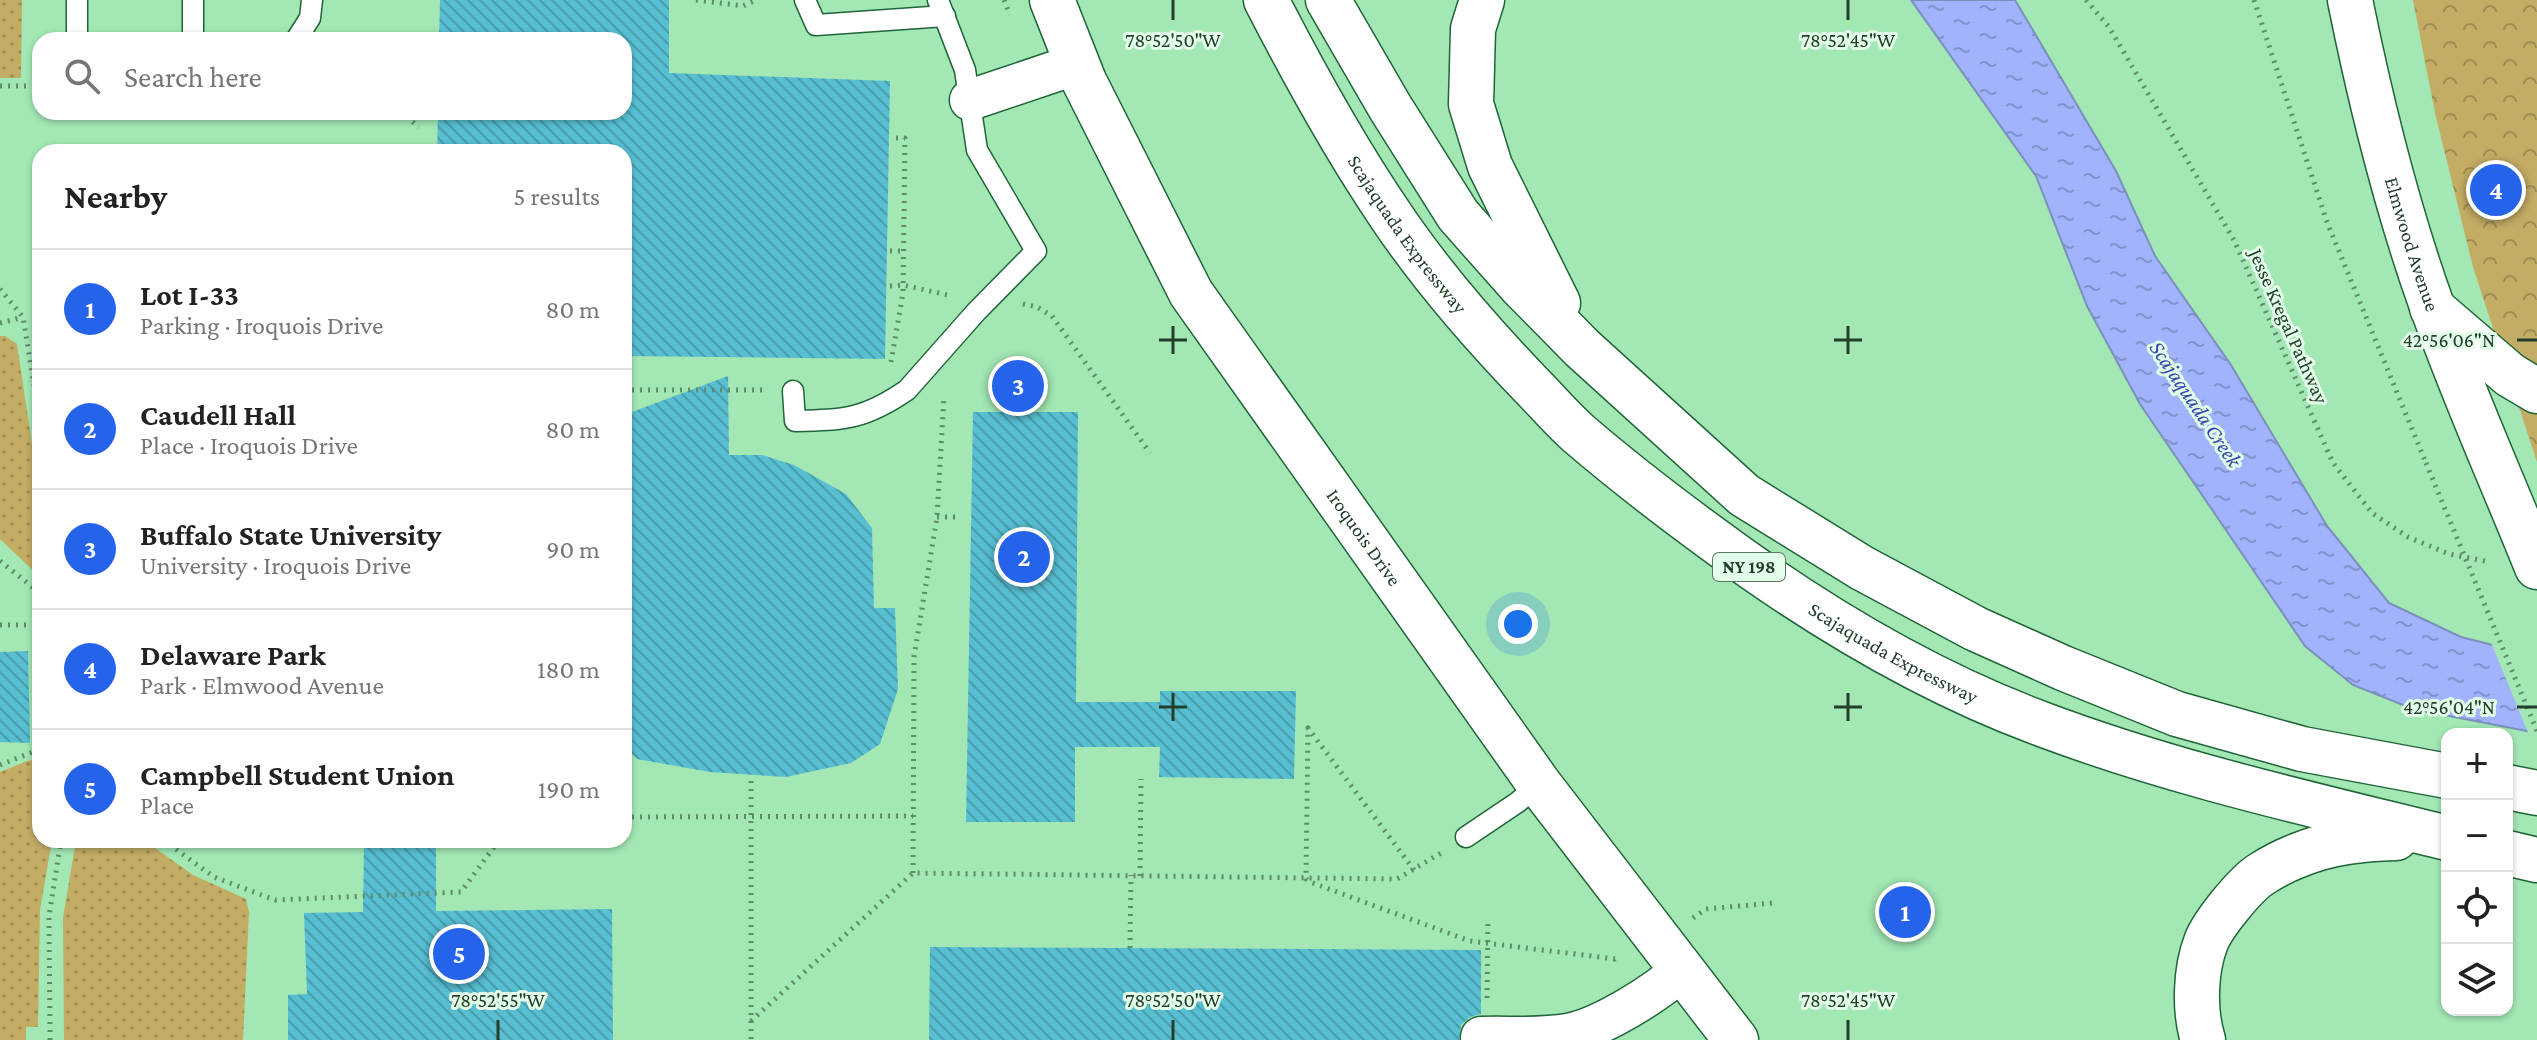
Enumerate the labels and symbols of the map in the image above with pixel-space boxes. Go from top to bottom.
text: 78°52'50"W [1125,29,1221,51]
text: 78°52'45"W [1801,29,1896,51]
street label: Scajaquada Expressway [1344,151,1472,319]
pin: 4 [2470,160,2522,220]
street label: Elmwood Avenue [2381,174,2444,314]
street label: Jesse Kregal Pathway [2243,243,2333,408]
text: 42°56'06"N [2403,329,2495,351]
water label: Scajaquada Creek [2144,336,2248,474]
pin: 3 [992,356,1044,416]
street label: Iroquois Drive [1322,485,1406,590]
pin: 2 [998,527,1050,587]
road number: NY 198 [1713,553,1785,581]
street label: Scajaquada Expressway [1805,598,1982,709]
your location [1498,604,1538,644]
text: 42°56'04"N [2403,696,2495,718]
pin: 1 [1879,882,1931,942]
pin: 5 [433,924,485,984]
text: 78°52'55"W [451,989,545,1011]
text: 78°52'50"W [1125,989,1221,1011]
text: 78°52'45"W [1801,989,1896,1011]

